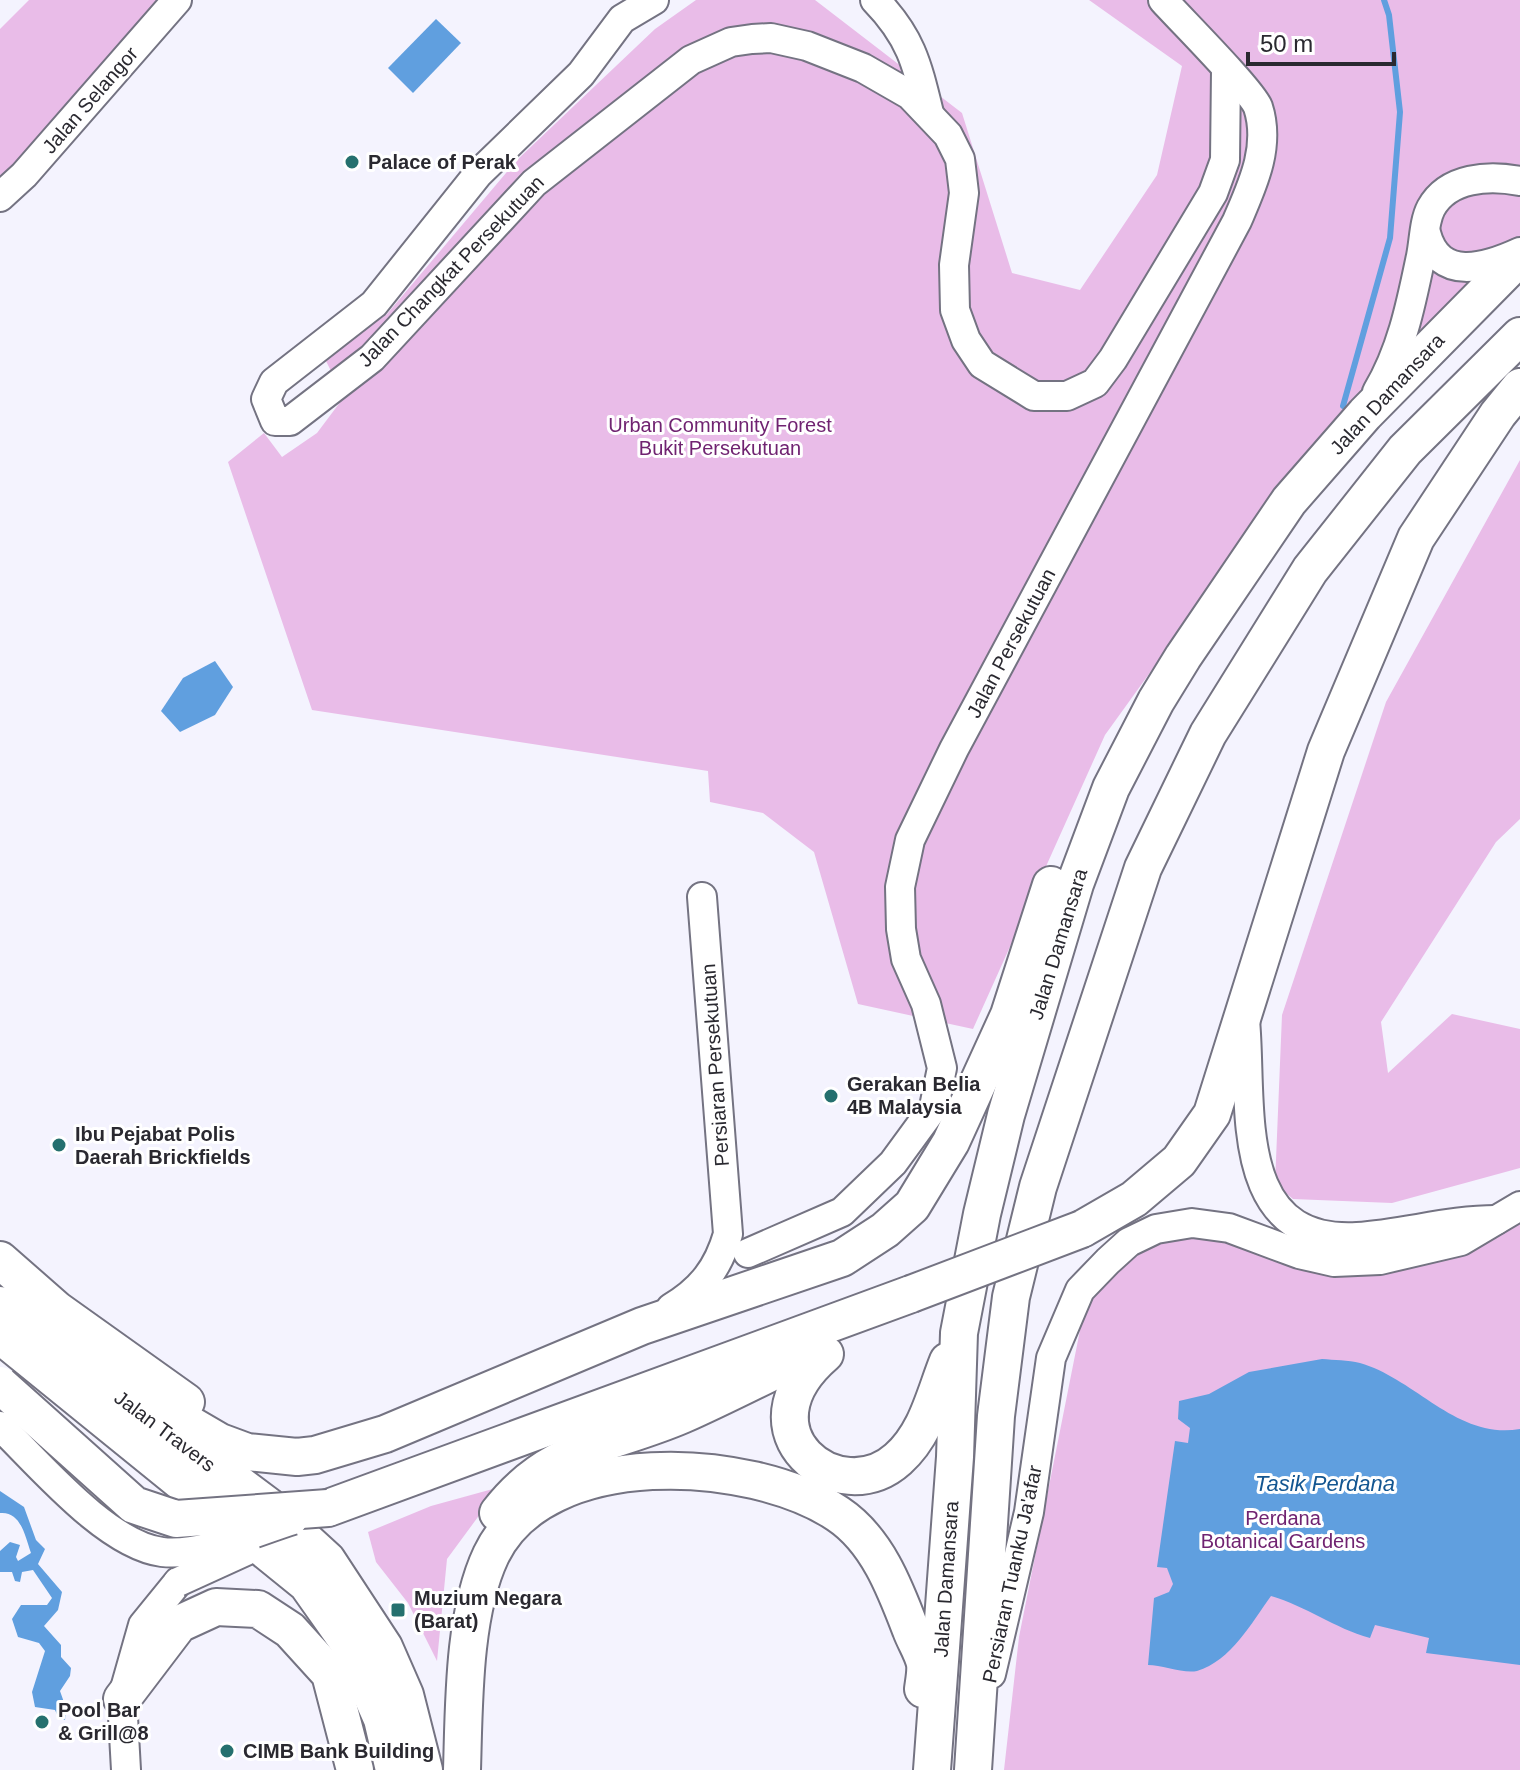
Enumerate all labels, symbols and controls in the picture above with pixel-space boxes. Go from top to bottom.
scale bar [1248,16,1394,66]
text: 50 m [1260,30,1313,57]
street label: Jalan Selangor [38,42,142,158]
place label: Palace of Perak [368,151,517,173]
marker: Palace of Perak [343,153,361,171]
street label: Jalan Changkat Persekutuan [354,171,548,371]
street label: Jalan Damansara [1326,329,1449,459]
park label: Urban Community Forest Bukit Persekutuan [608,414,832,459]
street label: Jalan Persekutuan [962,565,1060,721]
street label: Jalan Damansara [1025,865,1092,1022]
street label: Persiaran Persekutuan [697,963,733,1167]
place label: Gerakan Belia 4B Malaysia [847,1073,981,1118]
marker: Gerakan Belia 4B Malaysia [822,1087,840,1105]
place label: Ibu Pejabat Polis Daerah Brickfields [75,1123,251,1168]
marker: Ibu Pejabat Polis Daerah Brickfields [50,1136,68,1154]
street label: Jalan Travers [110,1386,220,1476]
street label: Persiaran Tuanku Ja'afar [978,1463,1046,1685]
water label: Tasik Perdana [1255,1471,1395,1496]
street label: Jalan Damansara [930,1499,963,1658]
park label: Perdana Botanical Gardens [1201,1507,1365,1552]
place label: Muzium Negara (Barat) [414,1587,563,1632]
marker: Muzium Negara (Barat) [389,1601,407,1619]
place label: Pool Bar & Grill@8 [58,1699,149,1744]
marker: Pool Bar & Grill@8 [33,1713,51,1731]
place label: CIMB Bank Building [243,1740,434,1762]
marker: CIMB Bank Building [218,1742,236,1760]

